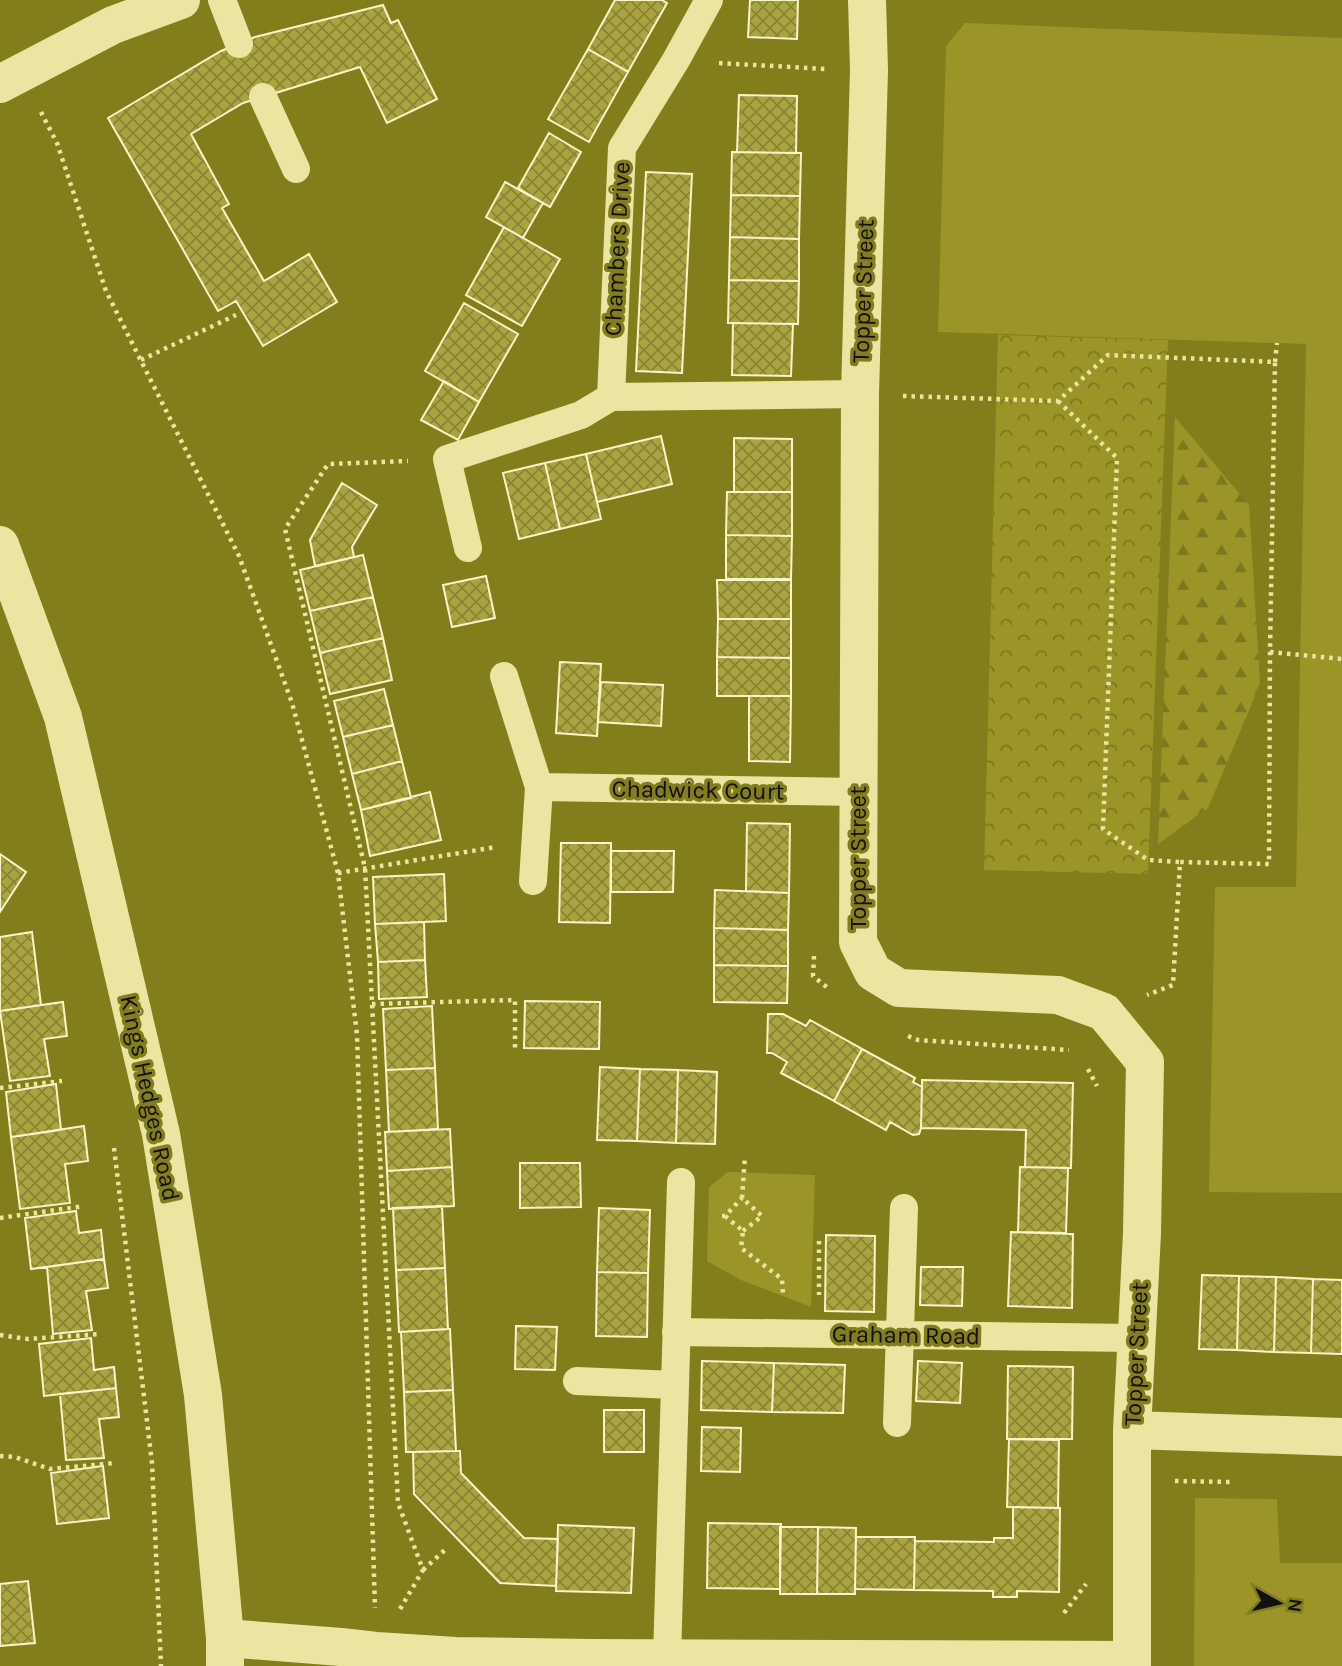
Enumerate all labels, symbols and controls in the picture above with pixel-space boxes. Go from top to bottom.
street label: Chambers Drive [598,161,636,337]
street label: Topper Street [846,219,880,363]
street label: Chadwick Court [611,774,785,806]
street label: Topper Street [844,786,872,930]
street label: Kings Hedges Road [114,992,186,1204]
street label: Topper Street [1118,1281,1154,1427]
street label: Graham Road [832,1320,980,1350]
north arrow [1244,1568,1314,1638]
text: N [1283,1597,1307,1614]

